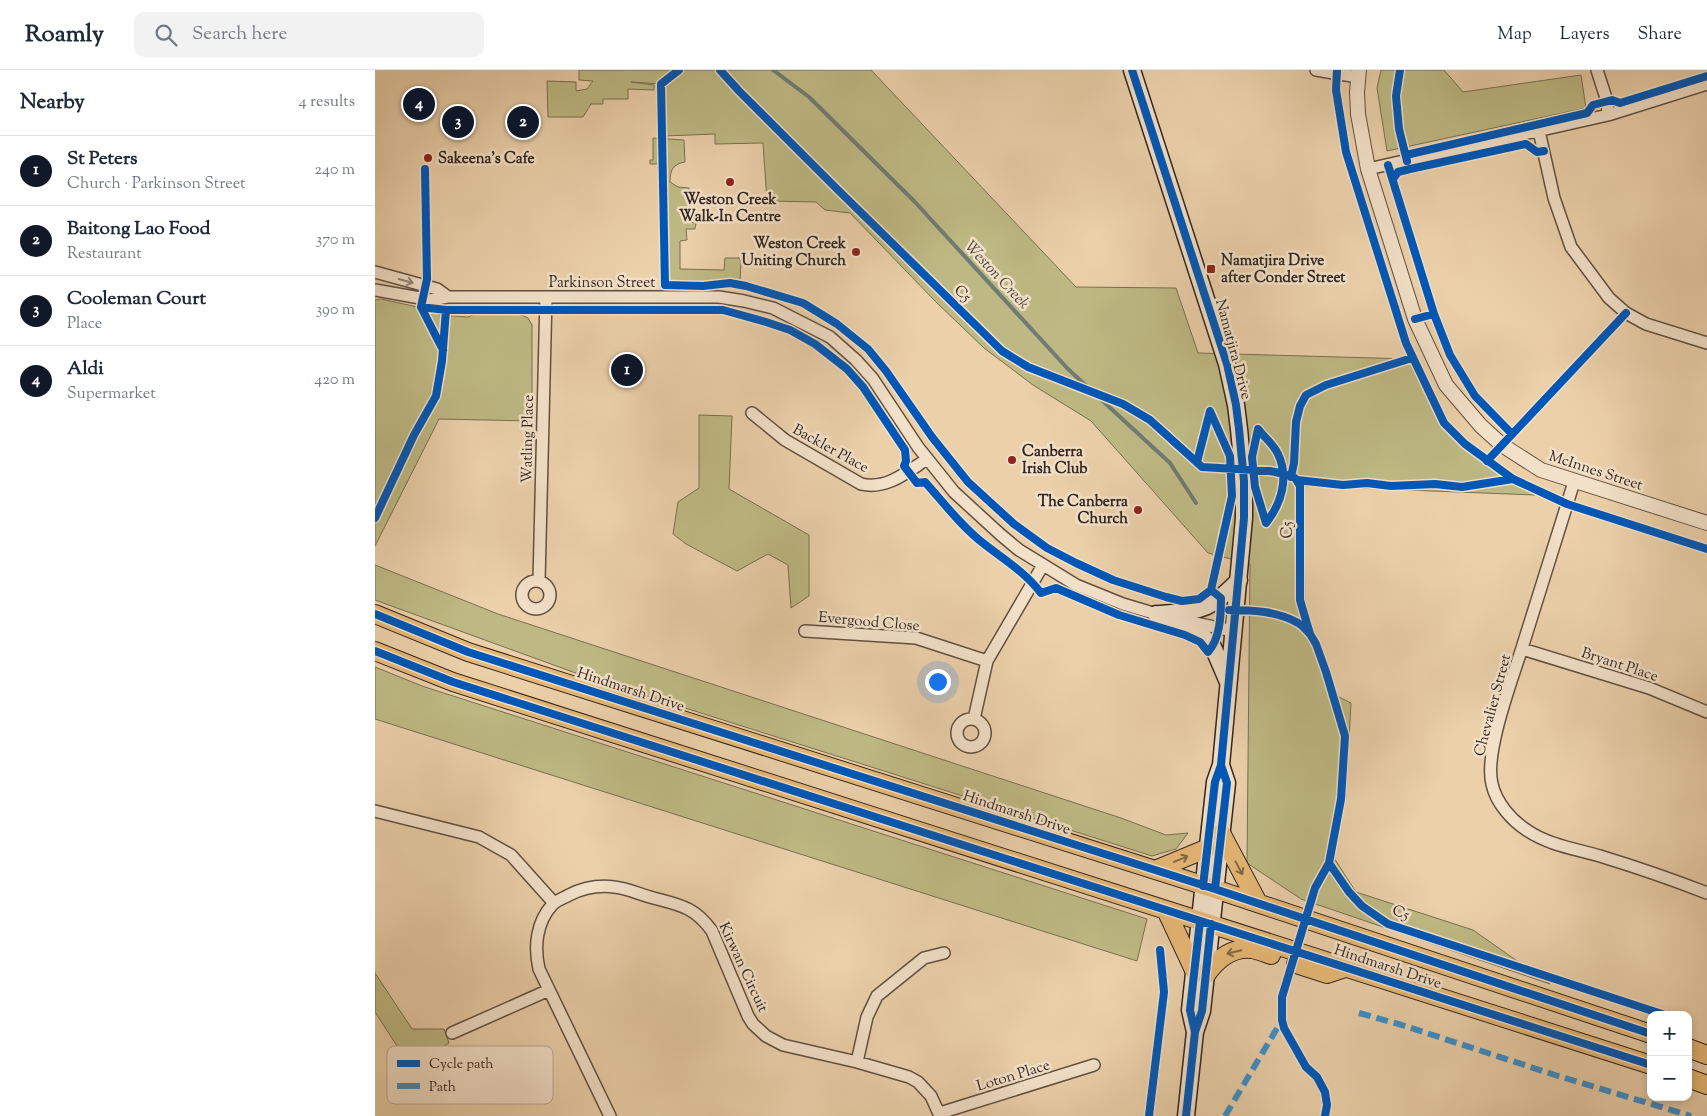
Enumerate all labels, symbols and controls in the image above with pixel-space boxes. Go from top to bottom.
search box [134,12,484,57]
text: Roamly [25,18,104,52]
icon: search [152,21,180,49]
text: Search here [192,21,287,48]
text: Map [1497,22,1532,48]
text: Layers [1560,22,1610,48]
text: Share [1638,22,1682,48]
pin: 4 [403,85,435,123]
text: Nearby [20,88,85,118]
text: 4 results [299,91,355,114]
pin: 3 [442,103,474,141]
pin: 2 [507,103,539,141]
text: St Peters [67,146,137,173]
place label: Sakeena's Cafe [438,149,535,170]
marker: Sakeena's Cafe [422,152,434,164]
text: 1 [33,159,39,182]
text: 240 m [314,159,355,182]
text: Church · Parkinson Street [67,173,246,196]
marker: Weston Creek Walk-In Centre [724,176,736,188]
place label: Weston Creek Walk-In Centre [679,190,781,228]
text: Baitong Lao Food [67,216,210,243]
text: 2 [32,229,40,252]
text: 370 m [316,229,355,252]
place label: Weston Creek Uniting Church [742,234,847,272]
water label: Weston Creek [958,236,1034,315]
text: Restaurant [67,243,142,266]
marker: Weston Creek Uniting Church [850,246,862,258]
place label: Namatjira Drive after Conder Street [1221,251,1346,289]
marker: Namatjira Drive after Conder Street [1205,263,1217,275]
street label: Parkinson Street [549,273,655,294]
one-way arrow [398,276,414,286]
street label: C5 [949,281,975,308]
text: Cooleman Court [67,286,206,313]
street label: Namatjira Drive [1209,297,1256,402]
text: 3 [33,299,39,322]
text: 390 m [316,299,355,322]
text: Place [67,313,102,336]
pin: 1 [611,351,643,389]
text: Aldi [67,356,104,383]
text: 4 [32,369,40,392]
text: 420 m [314,369,355,392]
text: Supermarket [67,383,156,406]
street label: Watling Place [517,395,540,483]
street label: Backler Place [788,420,872,479]
place label: Canberra Irish Club [1022,442,1088,480]
street label: McInnes Street [1546,446,1645,497]
marker: Canberra Irish Club [1006,454,1018,466]
place label: The Canberra Church [1038,492,1128,530]
marker: The Canberra Church [1132,504,1144,516]
street label: C5 [1278,521,1299,539]
street label: Evergood Close [817,608,920,637]
street label: Bryant Place [1578,643,1661,688]
street label: Chevalier Street [1470,652,1517,759]
street label: Hindmarsh Drive [574,663,687,718]
your location [925,669,951,695]
street label: Hindmarsh Drive [960,786,1073,841]
one-way arrow [1173,854,1188,863]
one-way arrow [1235,860,1244,875]
street label: C5 [1388,900,1412,926]
street label: Kirwan Circuit [713,919,773,1016]
street label: Hindmarsh Drive [1331,940,1444,995]
one-way arrow [1227,948,1243,957]
map controls [1647,1011,1692,1101]
button: + [1647,1011,1692,1056]
legend [387,1046,553,1104]
text: Cycle path [429,1055,493,1075]
street label: Loton Place [974,1055,1053,1098]
button: − [1647,1056,1692,1101]
text: Path [429,1078,456,1098]

